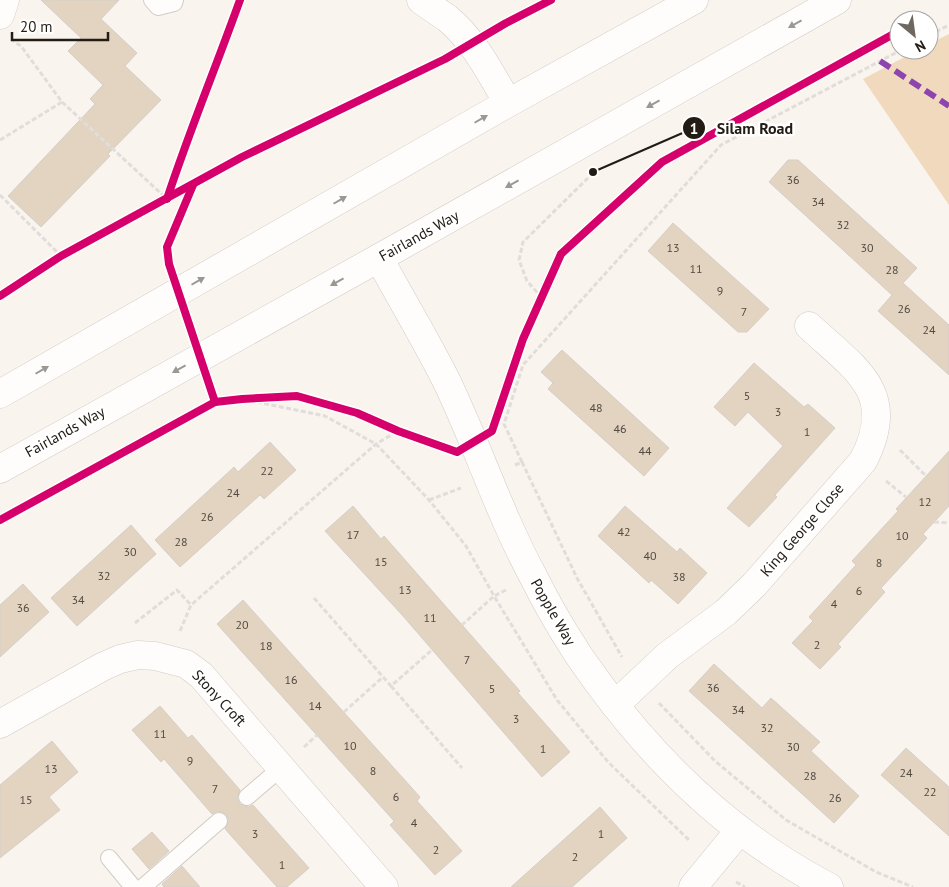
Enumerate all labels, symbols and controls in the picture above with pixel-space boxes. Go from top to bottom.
scale bar [12,10,109,42]
north arrow [889,10,939,60]
text: 20 m [20,17,53,36]
one-way arrow [787,20,802,28]
text: N [912,36,929,56]
one-way arrow [646,99,660,108]
callout: Silam Road [681,113,803,144]
one-way arrow [474,115,487,124]
text: Silam Road [717,118,793,138]
text: 1 [690,119,698,138]
house number: 36 [786,172,800,187]
one-way arrow [505,179,518,188]
house number: 34 [811,194,825,209]
one-way arrow [332,196,347,204]
street label: Fairlands Way [375,206,462,265]
house number: 32 [836,217,850,232]
house number: 13 [666,240,680,255]
house number: 30 [860,240,874,255]
house number: 11 [689,261,703,276]
house number: 28 [885,262,899,277]
one-way arrow [192,276,205,285]
one-way arrow [329,278,344,286]
house number: 9 [717,283,723,298]
house number: 26 [897,301,911,316]
house number: 7 [741,304,747,319]
house number: 24 [922,322,936,337]
one-way arrow [173,365,186,374]
one-way arrow [36,366,49,375]
house number: 5 [744,388,750,403]
house number: 48 [589,400,603,415]
street label: Fairlands Way [21,402,108,461]
house number: 3 [775,404,781,419]
house number: 46 [613,421,627,436]
house number: 1 [804,424,810,439]
house number: 44 [638,443,652,458]
house number: 22 [260,463,274,478]
street label: King George Close [756,479,847,580]
house number: 24 [226,485,240,500]
house number: 12 [918,494,932,509]
house number: 26 [200,509,214,524]
house number: 42 [617,524,631,539]
house number: 17 [346,527,360,542]
house number: 10 [895,528,909,543]
house number: 28 [174,534,188,549]
house number: 30 [123,544,137,559]
house number: 40 [643,548,657,563]
house number: 15 [374,554,388,569]
house number: 8 [876,555,882,570]
house number: 32 [97,568,111,583]
house number: 38 [672,569,686,584]
street label: Popple Way [527,575,580,649]
house number: 13 [398,582,412,597]
house number: 6 [856,583,862,598]
house number: 34 [71,592,85,607]
house number: 4 [831,596,838,611]
house number: 36 [16,600,30,615]
house number: 11 [423,610,437,625]
house number: 20 [235,617,249,632]
house number: 2 [814,637,820,652]
house number: 18 [259,638,273,653]
house number: 7 [464,652,470,667]
street label: Stony Croft [188,665,250,730]
house number: 16 [284,672,298,687]
house number: 36 [706,680,720,695]
house number: 5 [489,681,495,696]
house number: 14 [308,698,322,713]
house number: 34 [731,702,745,717]
house number: 3 [513,711,519,726]
house number: 32 [760,720,774,735]
house number: 11 [153,726,167,741]
house number: 10 [343,738,357,753]
house number: 30 [786,739,800,754]
house number: 1 [540,741,546,756]
house number: 9 [187,753,193,768]
house number: 13 [44,761,58,776]
house number: 8 [370,763,376,778]
house number: 24 [899,765,913,780]
house number: 28 [803,768,817,783]
house number: 7 [212,781,218,796]
house number: 22 [923,784,937,799]
house number: 6 [393,789,399,804]
house number: 26 [828,790,842,805]
house number: 15 [19,792,33,807]
house number: 4 [411,815,418,830]
house number: 3 [252,826,258,841]
house number: 1 [598,826,604,841]
house number: 2 [433,842,439,857]
house number: 2 [572,849,578,864]
house number: 1 [279,857,285,872]

